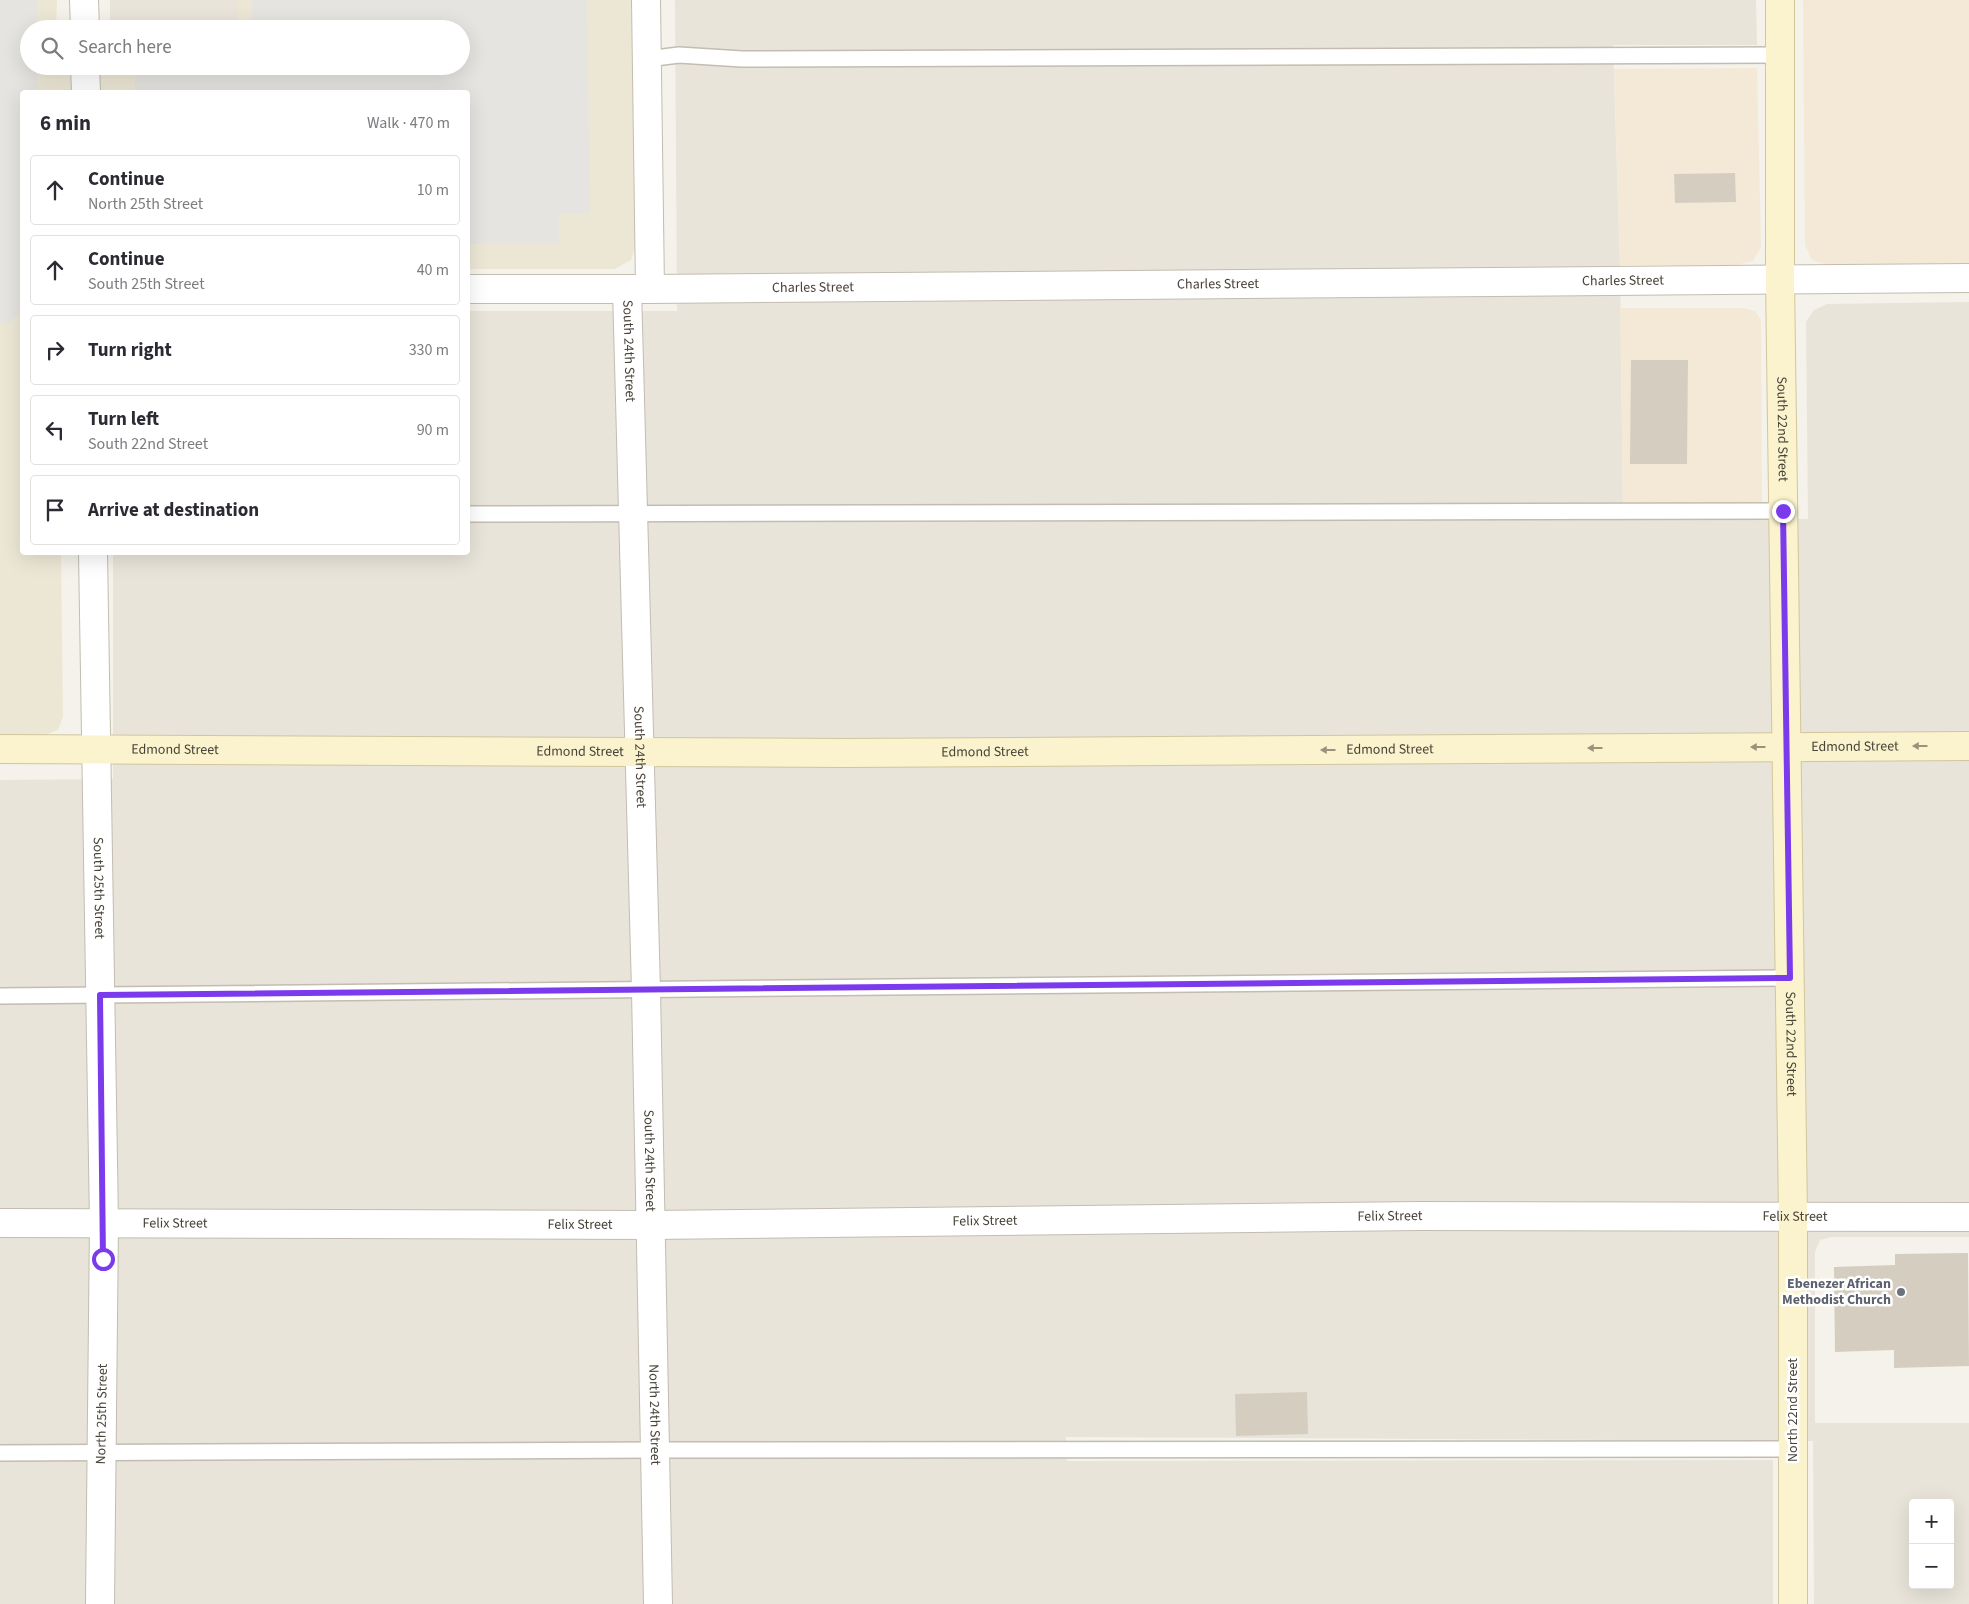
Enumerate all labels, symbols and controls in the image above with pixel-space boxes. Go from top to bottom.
search box [20,20,470,75]
icon: search [38,34,66,62]
text: Search here [78,34,172,61]
text: 6 min [40,108,91,138]
text: Walk · 470 m [367,112,450,134]
text: Continue [88,166,165,193]
icon: ahead [41,176,69,204]
text: 10 m [417,179,449,201]
text: North 25th Street [88,193,203,215]
text: Continue [88,246,165,273]
icon: ahead [41,256,69,284]
text: 40 m [417,259,449,281]
street label: Charles Street [1582,271,1664,291]
text: South 25th Street [88,273,205,295]
street label: Charles Street [1177,274,1259,295]
street label: Charles Street [772,277,854,298]
street label: South 24th Street [617,300,640,403]
icon: right [41,336,69,364]
text: Turn right [88,337,172,364]
text: 330 m [409,339,449,361]
street label: South 22nd Street [1771,376,1793,482]
text: Turn left [88,406,159,433]
icon: left [41,416,69,444]
text: 90 m [417,419,449,441]
text: South 22nd Street [88,433,208,455]
icon: arrive [41,496,69,524]
text: Arrive at destination [88,497,259,524]
route end [1772,500,1795,523]
street label: South 24th Street [628,706,651,808]
street label: Edmond Street [1811,736,1899,757]
street label: Edmond Street [1346,739,1434,760]
street label: Edmond Street [131,740,219,760]
street label: Edmond Street [536,742,624,762]
street label: Edmond Street [941,742,1029,762]
one-way arrow [1912,742,1928,750]
one-way arrow [1750,743,1766,751]
one-way arrow [1587,744,1603,752]
one-way arrow [1320,746,1336,754]
street label: South 25th Street [88,837,109,939]
street label: South 22nd Street [1780,991,1801,1097]
street label: South 24th Street [638,1109,660,1212]
street label: Felix Street [1357,1206,1423,1227]
street label: Felix Street [1762,1207,1828,1227]
street label: Felix Street [952,1211,1018,1231]
street label: Felix Street [143,1213,208,1234]
street label: Felix Street [548,1215,613,1235]
route start [92,1248,115,1271]
place label: Ebenezer African Methodist Church [1782,1274,1891,1310]
marker: Ebenezer African Methodist Church [1895,1286,1907,1298]
street label: North 22nd Street [1783,1358,1803,1462]
street label: North 25th Street [91,1363,113,1465]
street label: North 24th Street [643,1364,665,1466]
map controls [1909,1499,1954,1589]
button: + [1909,1499,1954,1544]
button: − [1909,1544,1954,1589]

